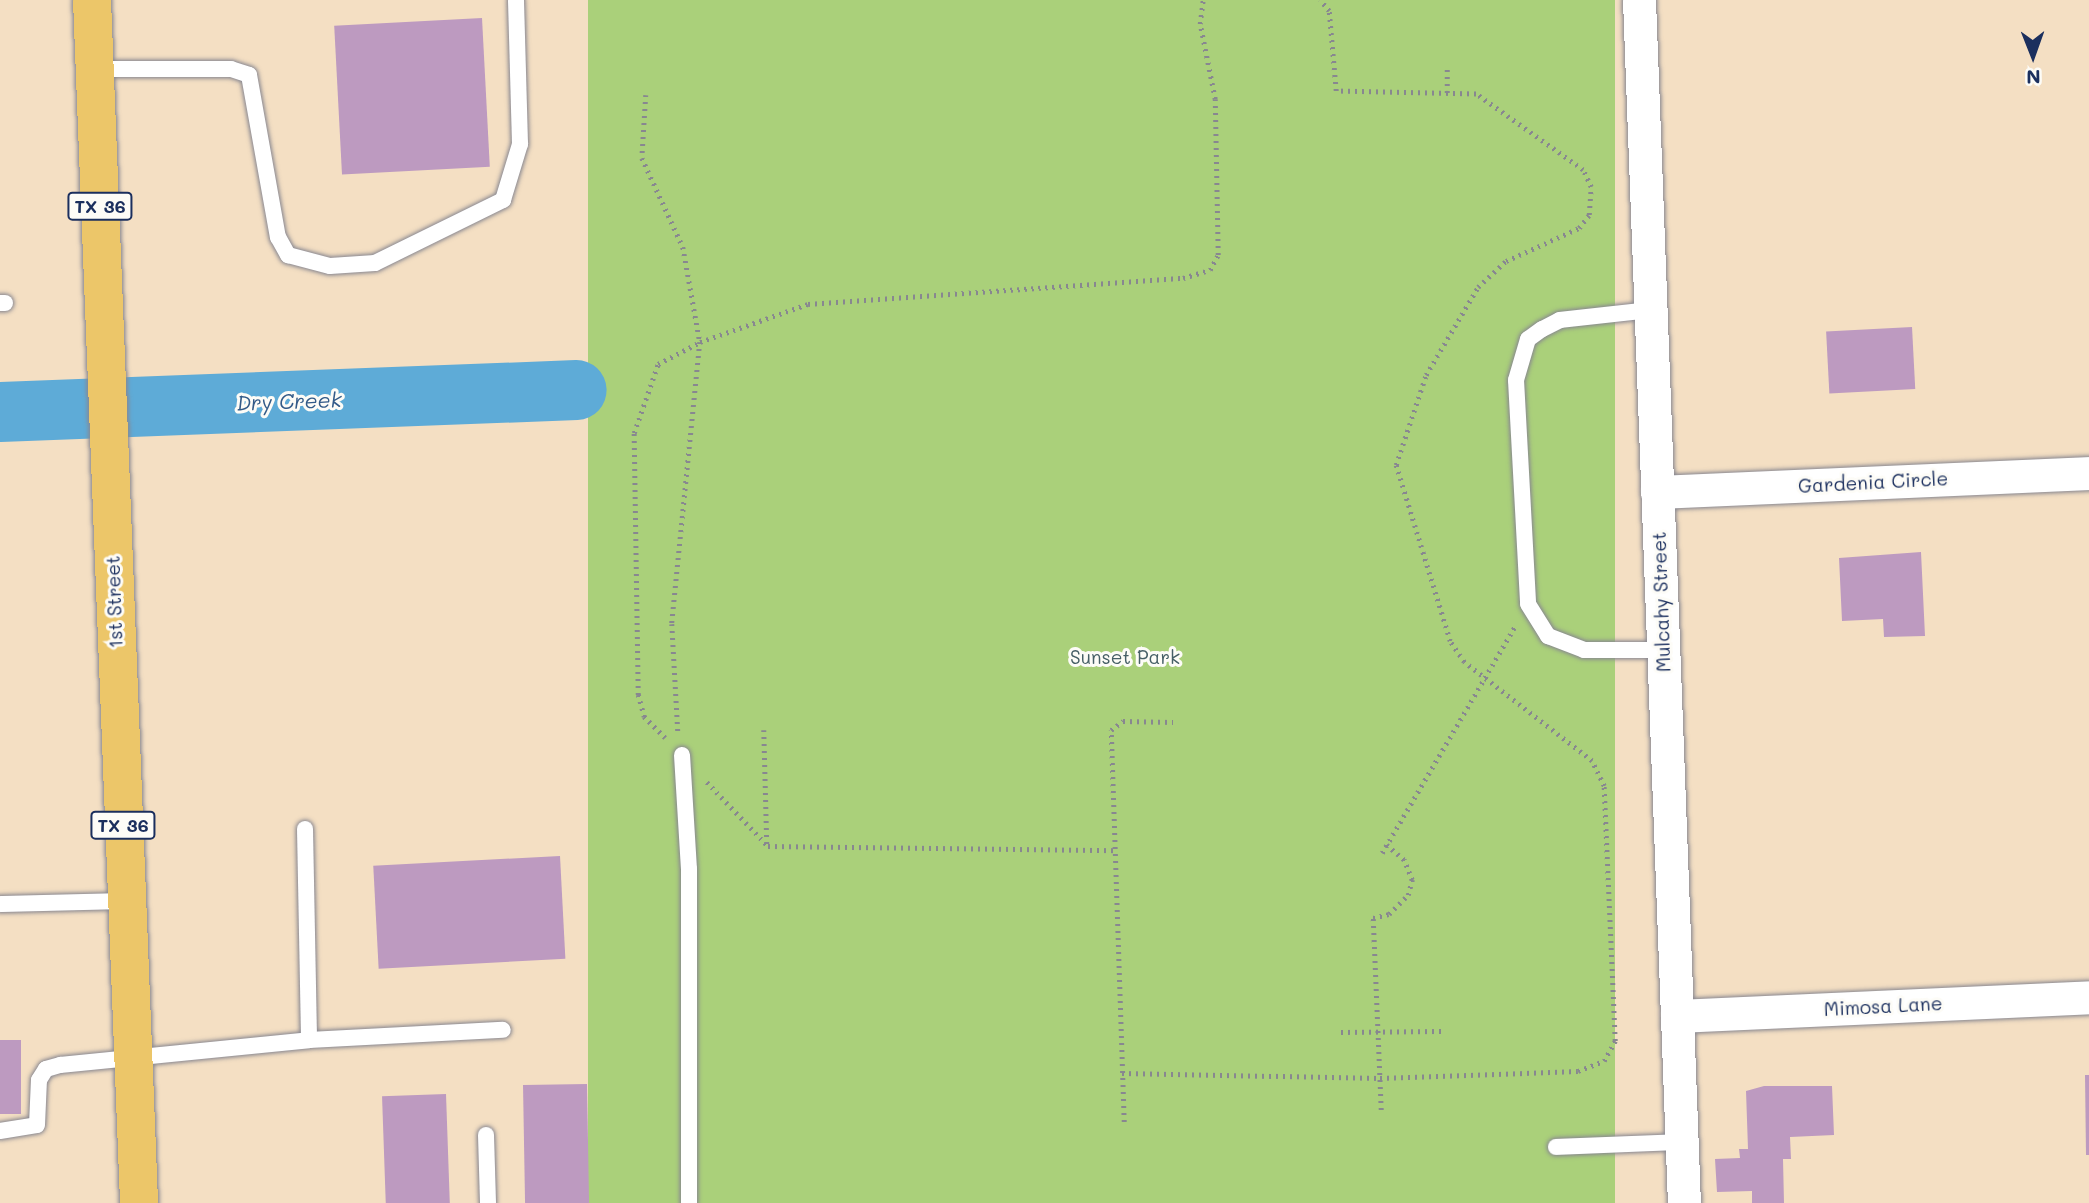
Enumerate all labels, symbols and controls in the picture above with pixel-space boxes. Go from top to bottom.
north arrow [1998,21,2068,91]
text: N [2026,65,2041,90]
road number: TX 36 [67,191,133,220]
water label: Dry Creek [236,387,342,415]
street label: Gardenia Circle [1797,467,1949,497]
street label: Mulcahy Street [1647,531,1675,673]
street label: 1st Street [101,555,127,649]
park label: Sunset Park [1070,646,1180,668]
road number: TX 36 [90,810,156,840]
street label: Mimosa Lane [1823,992,1943,1020]

